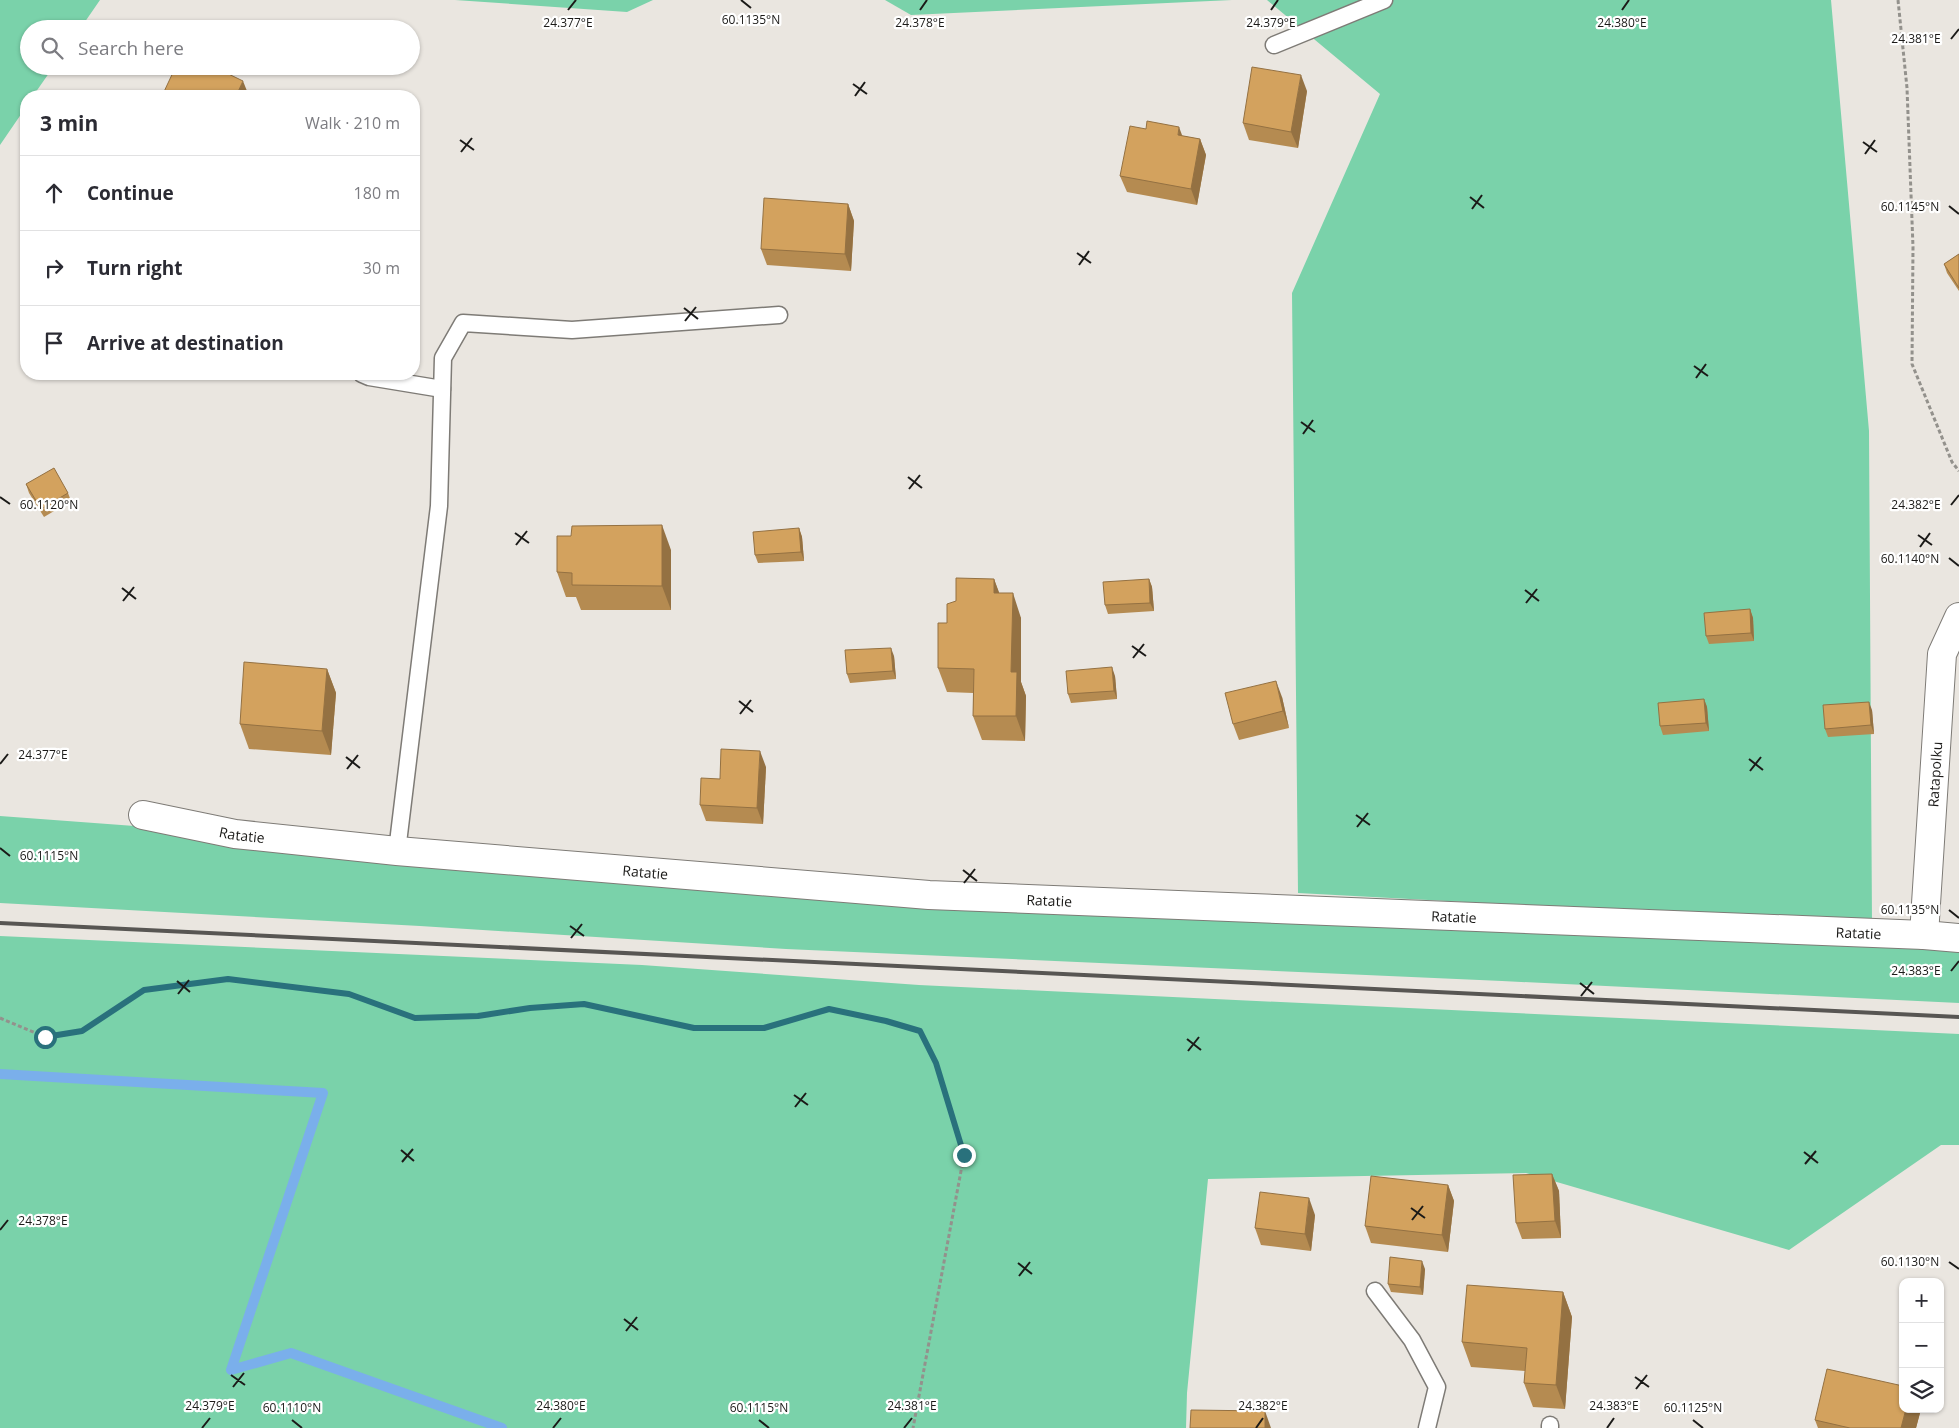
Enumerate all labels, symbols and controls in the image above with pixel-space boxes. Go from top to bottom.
text: 60.1135°N [722,11,780,28]
text: 24.377°E [543,14,593,31]
text: 24.378°E [895,14,945,31]
text: 24.379°E [1246,14,1296,31]
text: 24.380°E [1597,14,1647,31]
search box [20,20,420,75]
text: 24.381°E [1891,30,1941,47]
icon: search [38,34,66,62]
text: Search here [78,35,184,61]
text: 3 min [40,109,98,137]
text: Walk · 210 m [305,112,400,134]
icon: ahead [40,179,68,207]
text: Continue [87,180,174,206]
text: 180 m [354,182,400,204]
text: 60.1145°N [1881,198,1939,215]
icon: right [40,254,68,282]
text: Turn right [87,255,182,281]
text: 30 m [363,257,400,279]
icon: arrive [40,329,68,357]
text: Arrive at destination [87,330,284,356]
text: 60.1120°N [20,496,78,513]
text: 24.382°E [1891,496,1941,513]
text: 60.1140°N [1881,550,1939,567]
street label: Ratapolku [1923,741,1946,808]
text: 24.377°E [18,746,68,763]
street label: Ratatie [218,822,266,847]
text: 60.1115°N [20,847,78,864]
street label: Ratatie [622,860,669,883]
street label: Ratatie [1026,889,1073,910]
text: 60.1135°N [1881,901,1939,918]
street label: Ratatie [1431,906,1477,927]
street label: Ratatie [1835,922,1882,943]
text: 24.383°E [1891,962,1941,979]
route start [34,1026,57,1049]
route end [953,1144,976,1167]
text: 24.378°E [18,1212,68,1229]
text: 60.1130°N [1881,1253,1939,1270]
map controls [1899,1278,1944,1413]
button: + [1899,1278,1944,1323]
button: − [1899,1323,1944,1368]
button: layers [1899,1368,1944,1413]
text: 24.379°E [185,1397,235,1414]
text: 24.380°E [536,1397,586,1414]
text: 24.381°E [887,1397,937,1414]
text: 24.382°E [1238,1397,1288,1414]
text: 24.383°E [1589,1397,1639,1414]
text: 60.1110°N [263,1399,321,1416]
text: 60.1115°N [730,1399,788,1416]
text: 60.1125°N [1664,1399,1722,1416]

